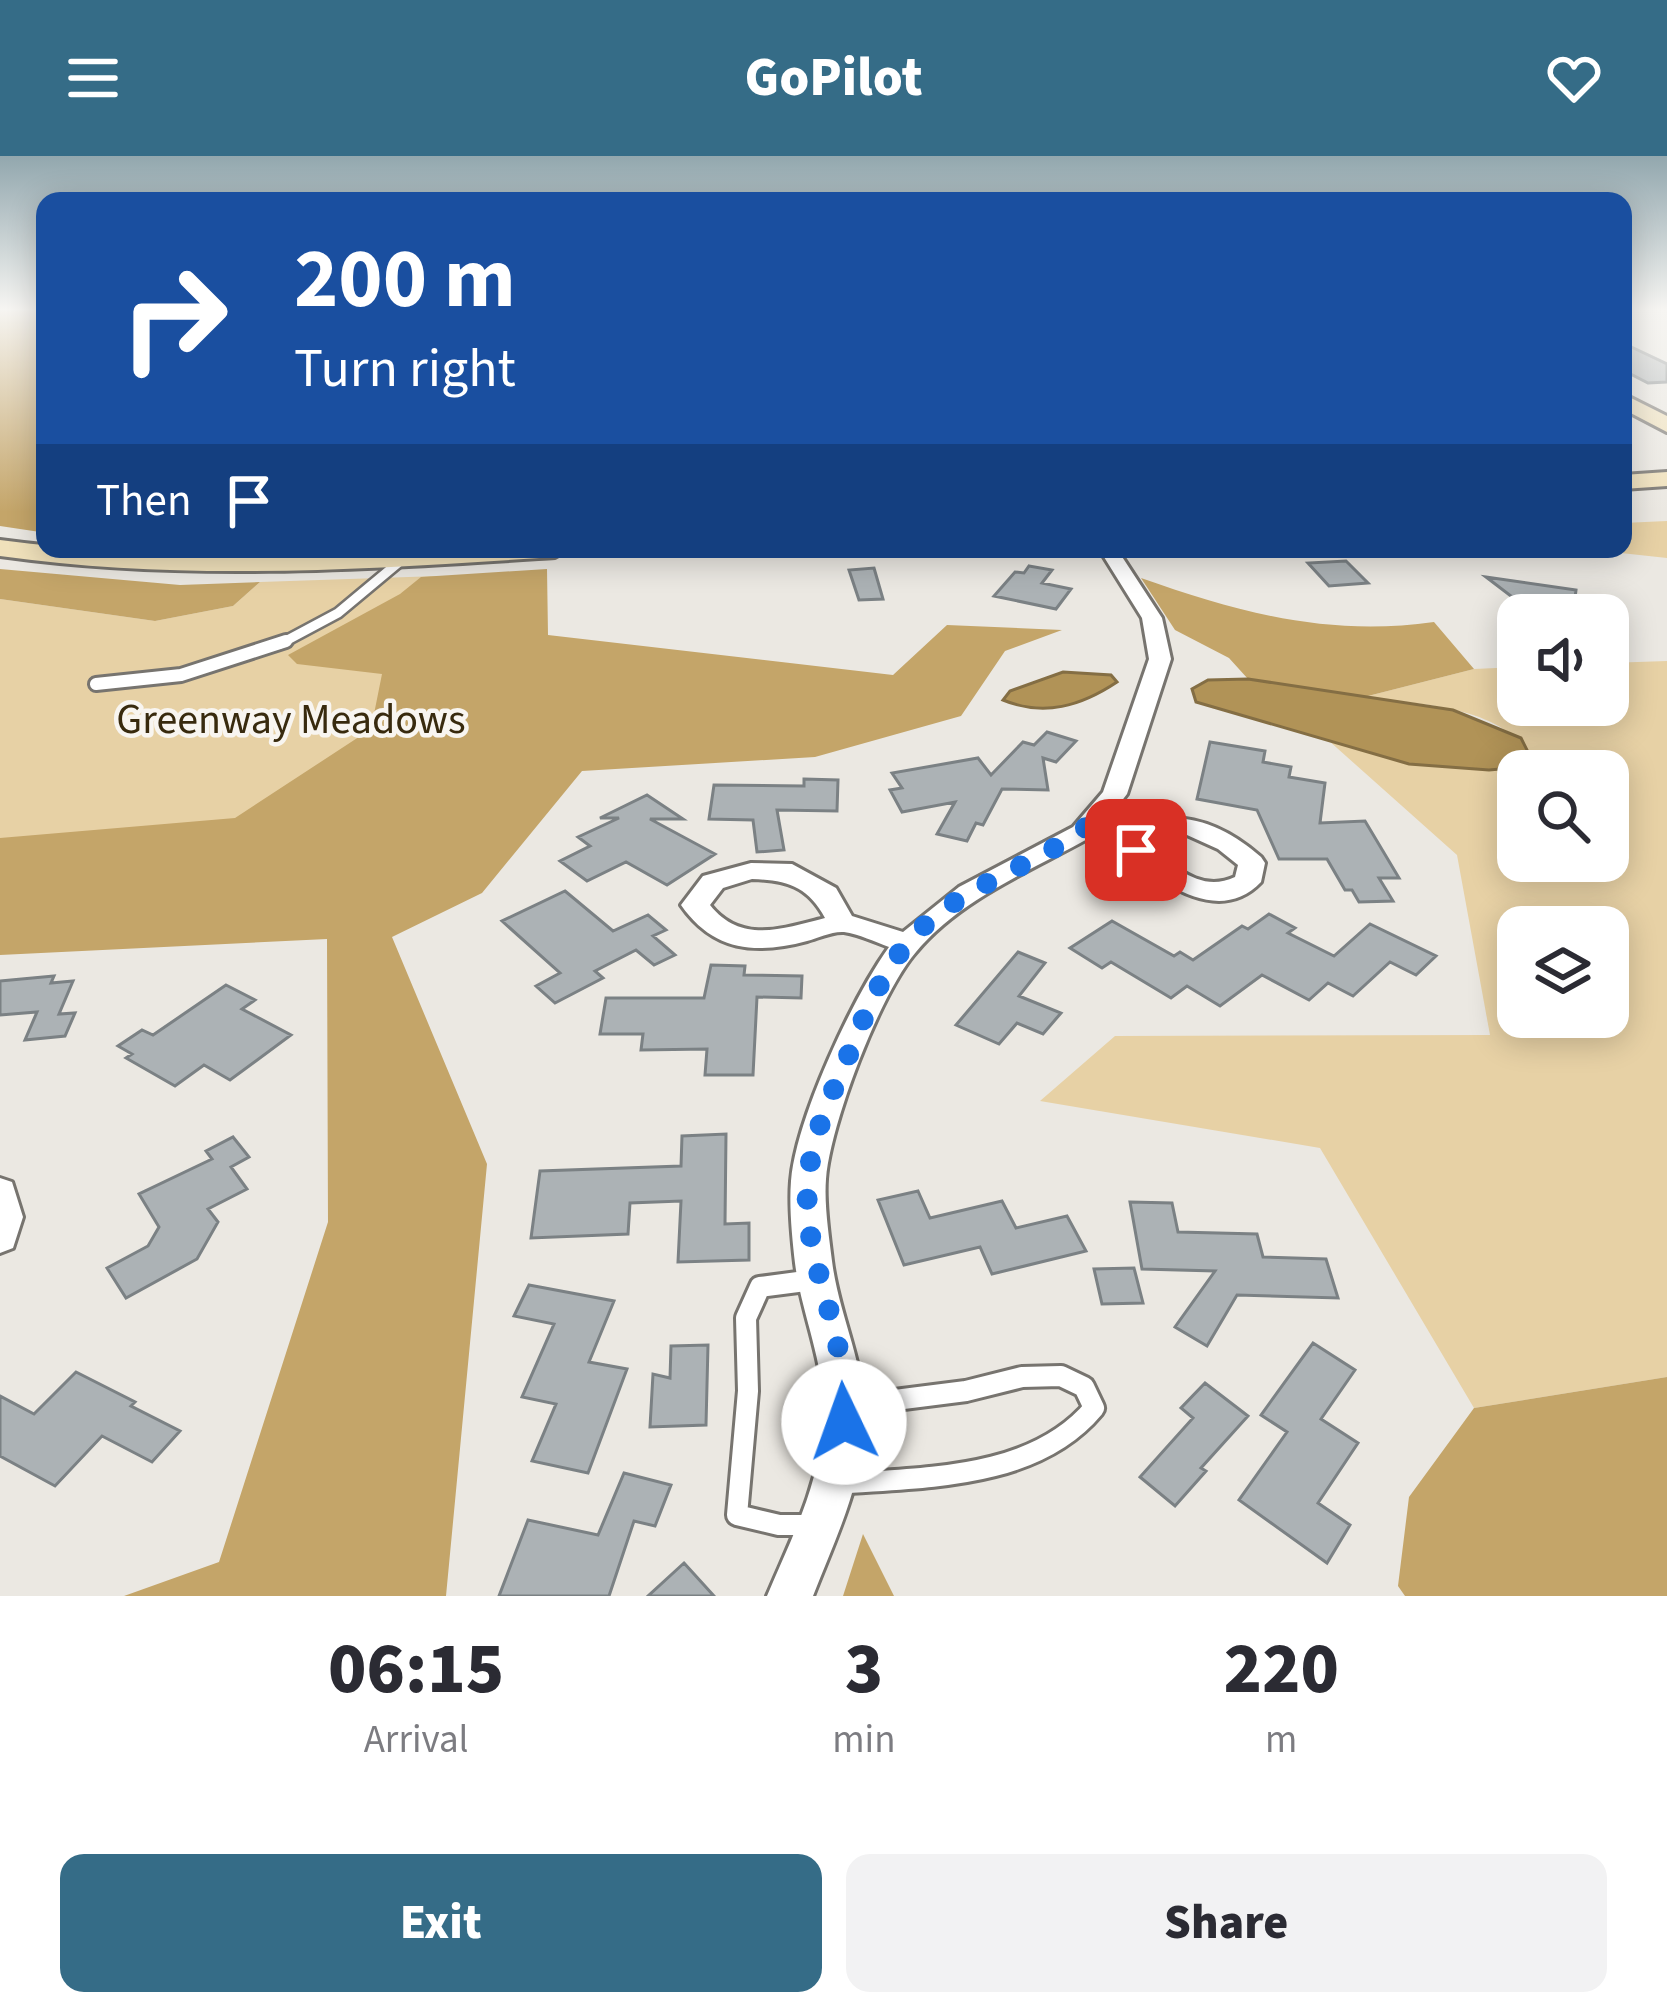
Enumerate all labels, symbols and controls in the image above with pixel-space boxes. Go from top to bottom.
text: GoPilot [744,40,923,117]
icon: menu [60,45,126,111]
icon: heart [1541,45,1607,111]
text: 200 m [294,220,516,340]
icon: right [96,240,252,396]
text: Turn right [294,331,516,408]
icon: arrive [216,468,282,534]
text: Then [96,469,192,533]
map controls [1497,594,1629,1038]
button: sound [1497,594,1629,726]
park label: Greenway Meadows [116,690,466,750]
button: search [1497,750,1629,882]
pin [1085,799,1187,901]
icon: arrive [1103,817,1169,883]
button: layers [1497,906,1629,1038]
position arrow [781,1359,907,1485]
text: 06:15 [328,1618,504,1721]
text: 3 [845,1618,883,1721]
text: 220 [1224,1618,1339,1721]
text: Arrival [364,1712,469,1768]
text: min [832,1712,896,1768]
text: m [1265,1712,1297,1768]
button: Exit [60,1854,822,1992]
button: Share [846,1854,1607,1992]

